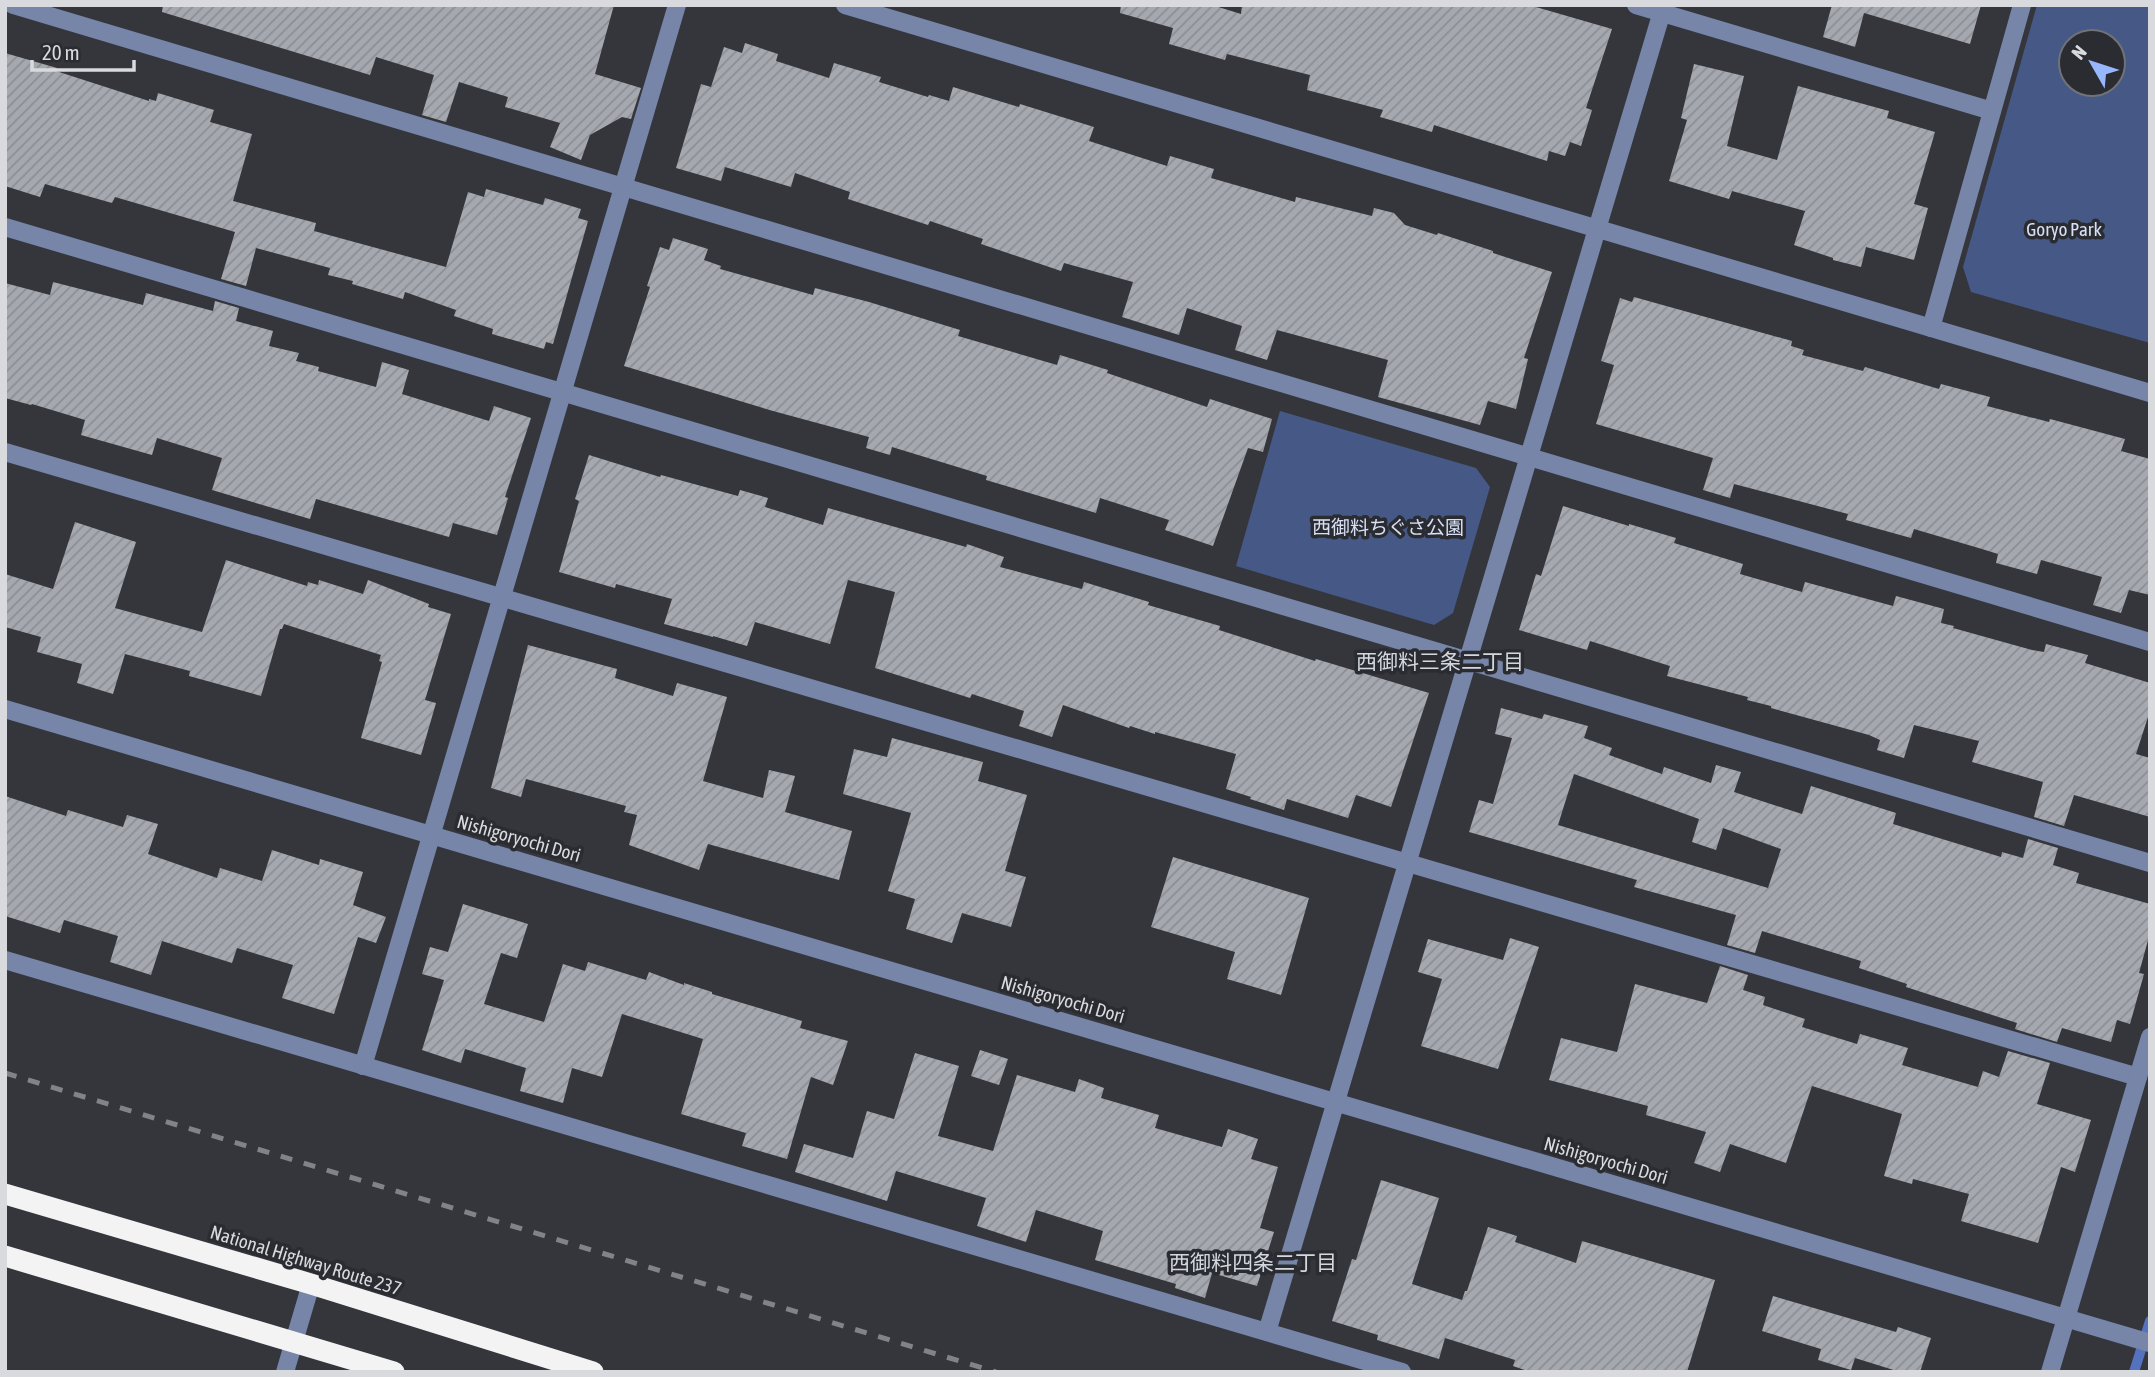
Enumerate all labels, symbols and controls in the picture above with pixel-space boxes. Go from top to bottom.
scale bar [32,28,133,72]
north arrow [2057,28,2127,98]
text: 20 m [42,40,80,64]
text: N [2067,41,2091,64]
park label: Goryo Park [2026,218,2102,240]
park label: 西御料ちぐさ公園 [1312,516,1464,538]
district label: 西御料三条二丁目 [1356,649,1524,673]
street label: Nishigoryochi Dori [455,810,583,866]
street label: Nishigoryochi Dori [999,971,1127,1027]
street label: Nishigoryochi Dori [1542,1132,1670,1188]
street label: National Highway Route 237 [208,1220,404,1300]
district label: 西御料四条二丁目 [1169,1250,1337,1274]

